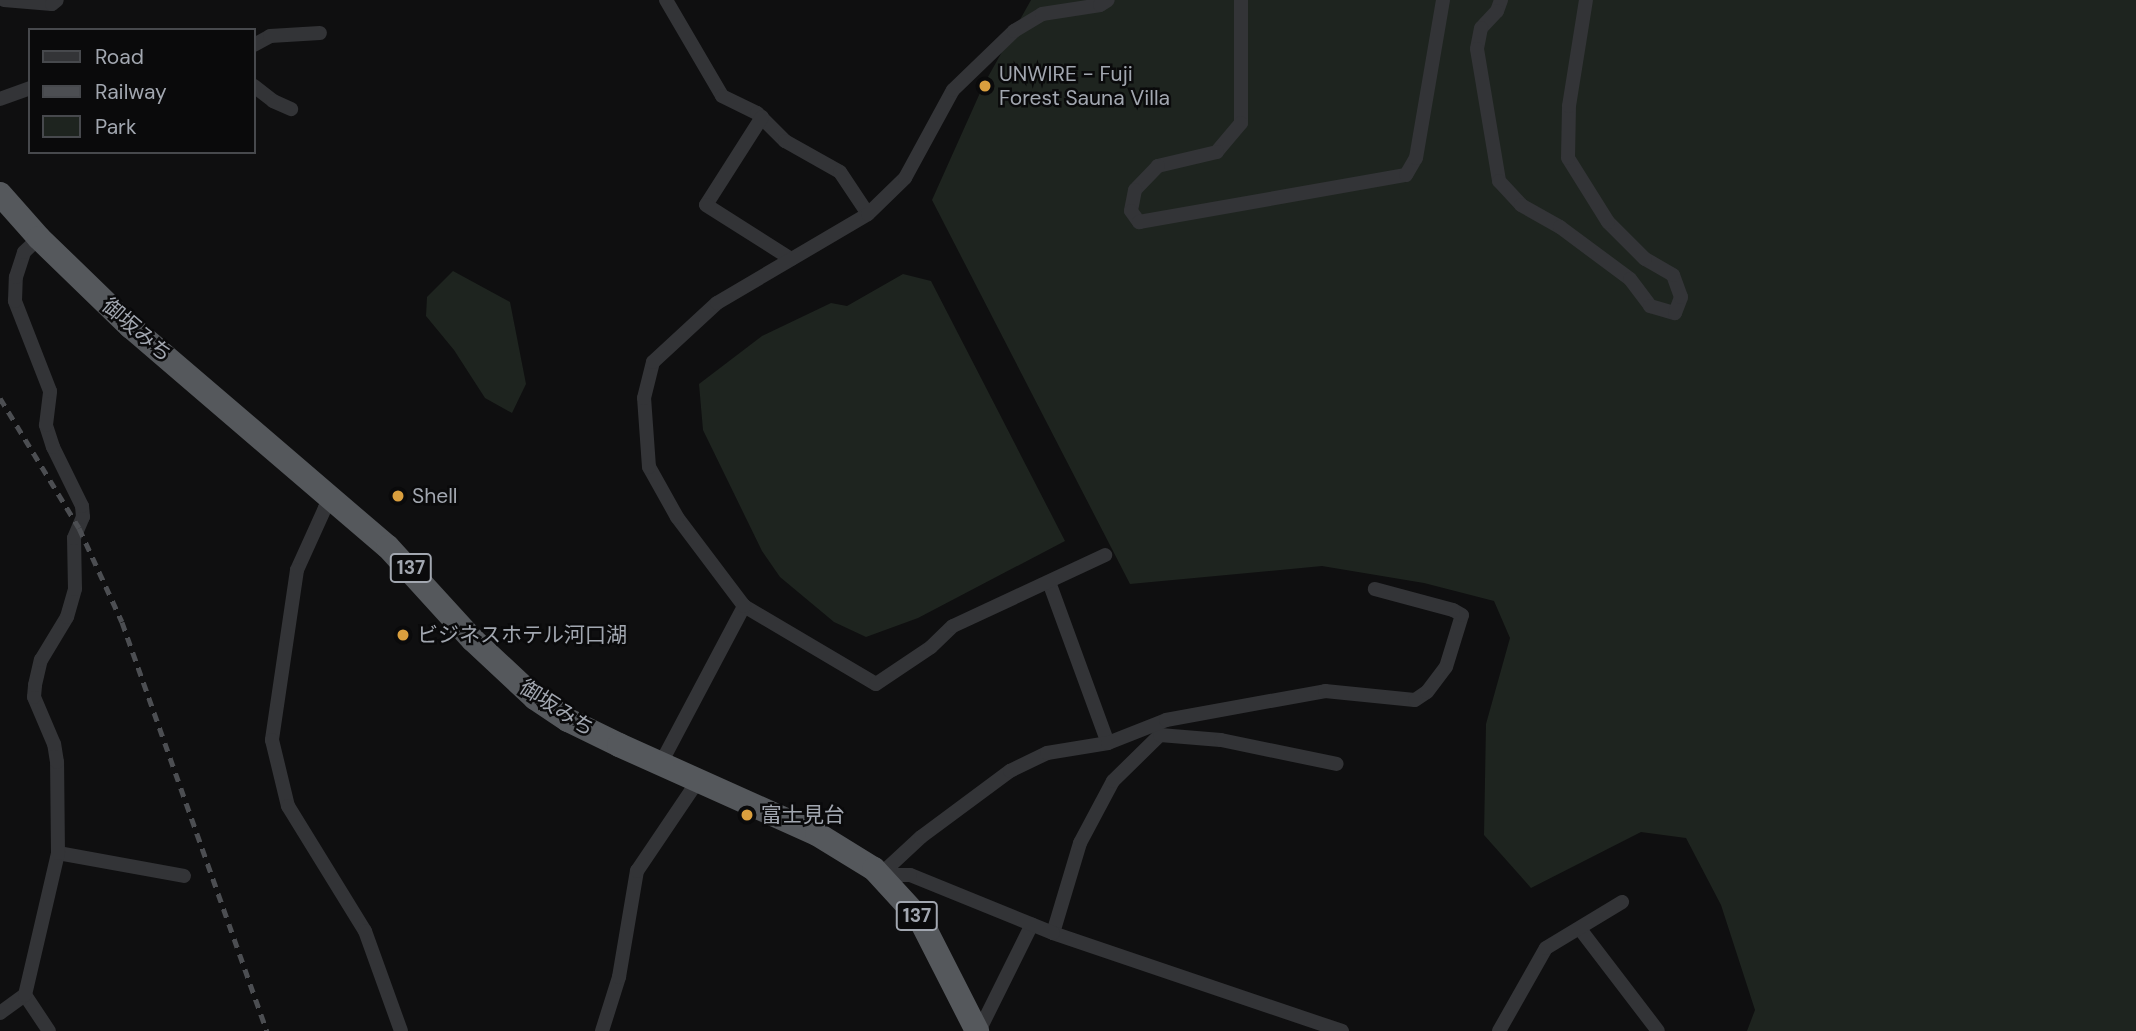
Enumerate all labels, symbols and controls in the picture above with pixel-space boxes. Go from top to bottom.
legend [28,28,256,154]
text: Road [95,43,144,71]
place label: UNWIRE - Fuji Forest Sauna Villa [999,61,1170,111]
text: Railway [95,78,167,106]
marker: UNWIRE - Fuji Forest Sauna Villa [977,78,993,94]
text: Park [95,113,136,141]
street label: 御坂みち [97,293,177,367]
place label: Shell [412,483,458,509]
marker: Shell [390,488,406,504]
road number: 137 [388,552,434,583]
place label: ビジネスホテル河口湖 [417,622,627,648]
marker: ビジネスホテル河口湖 [395,627,411,643]
street label: 御坂みち [515,675,599,741]
place label: 富士見台 [761,802,845,828]
marker: 富士見台 [739,807,755,823]
road number: 137 [894,900,940,932]

